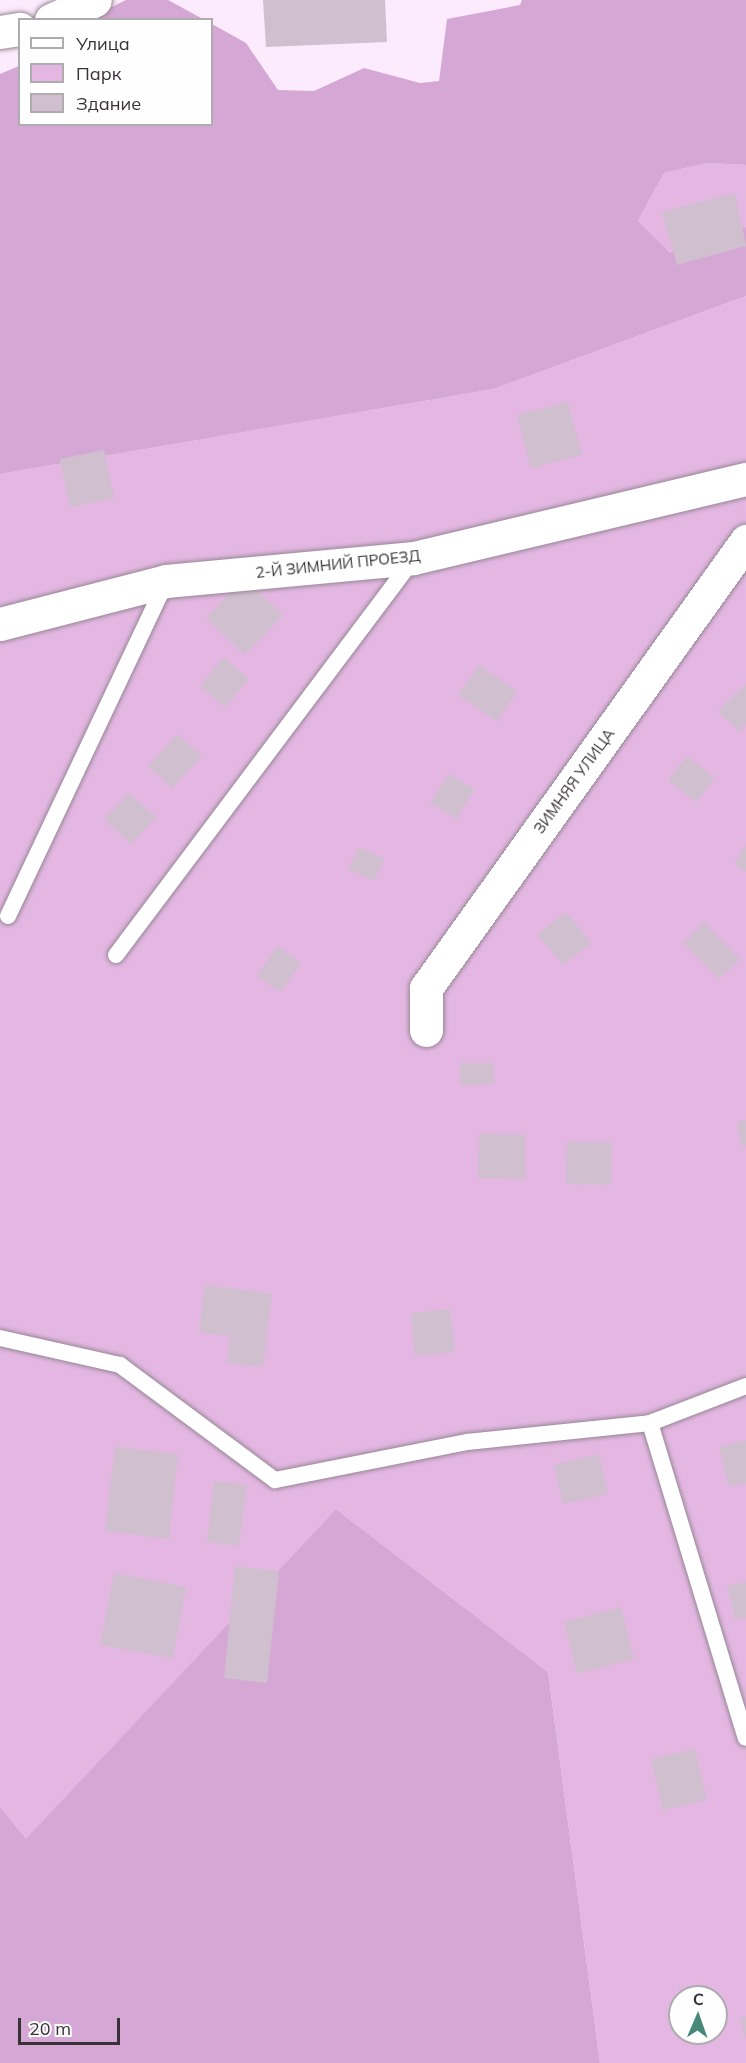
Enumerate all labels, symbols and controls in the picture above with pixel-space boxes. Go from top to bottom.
legend [18,18,213,126]
text: Улица [76,32,130,55]
text: Парк [76,62,121,85]
text: Здание [76,92,141,115]
street label: 2-Й ЗИМНИЙ ПРОЕЗД [255,546,421,582]
street label: ЗИМНЯЯ УЛИЦА [530,725,618,837]
north arrow [668,1985,728,2045]
text: С [693,1989,704,2009]
scale bar [21,2006,123,2044]
text: 20 m [29,2017,71,2040]

